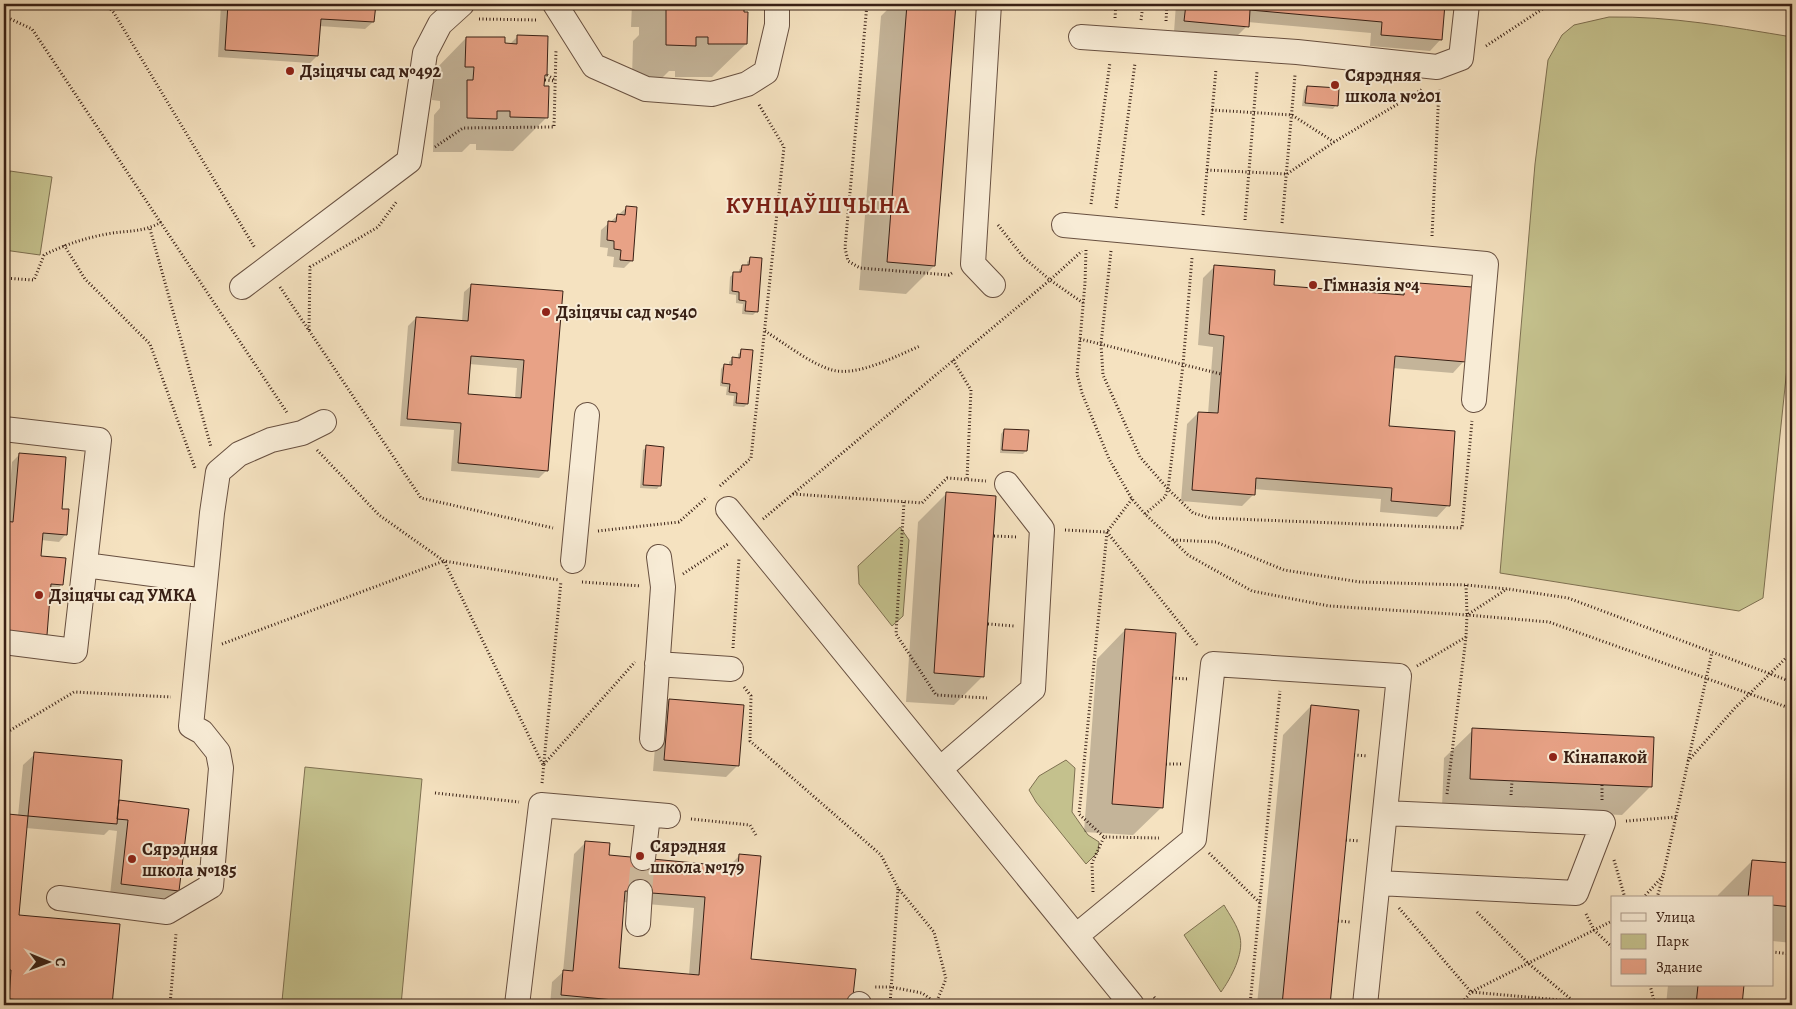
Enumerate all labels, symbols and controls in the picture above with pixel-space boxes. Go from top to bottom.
place label: Дзіцячы сад №492 [300,59,442,83]
place label: Сярэдняя школа №201 [1345,63,1442,108]
marker: Дзіцячы сад №492 [284,65,296,77]
marker: Сярэдняя школа №201 [1329,79,1341,91]
district label: КУНЦАЎШЧЫНА [726,191,910,221]
place label: Гімназія №4 [1323,273,1420,297]
marker: Гімназія №4 [1307,279,1319,291]
place label: Дзіцячы сад №540 [556,300,697,324]
marker: Дзіцячы сад №540 [540,306,552,318]
place label: Дзіцячы сад УМКА [49,583,197,607]
marker: Дзіцячы сад УМКА [33,589,45,601]
place label: Кінапакой [1563,745,1648,769]
marker: Кінапакой [1547,751,1559,763]
place label: Сярэдняя школа №179 [650,834,744,879]
place label: Сярэдняя школа №185 [142,837,237,882]
marker: Сярэдняя школа №179 [634,850,646,862]
marker: Сярэдняя школа №185 [126,853,138,865]
legend [1611,896,1774,986]
text: Улица [1656,907,1695,927]
text: Парк [1656,931,1689,951]
north arrow [22,936,72,986]
text: Здание [1656,957,1703,977]
text: С [51,958,70,967]

